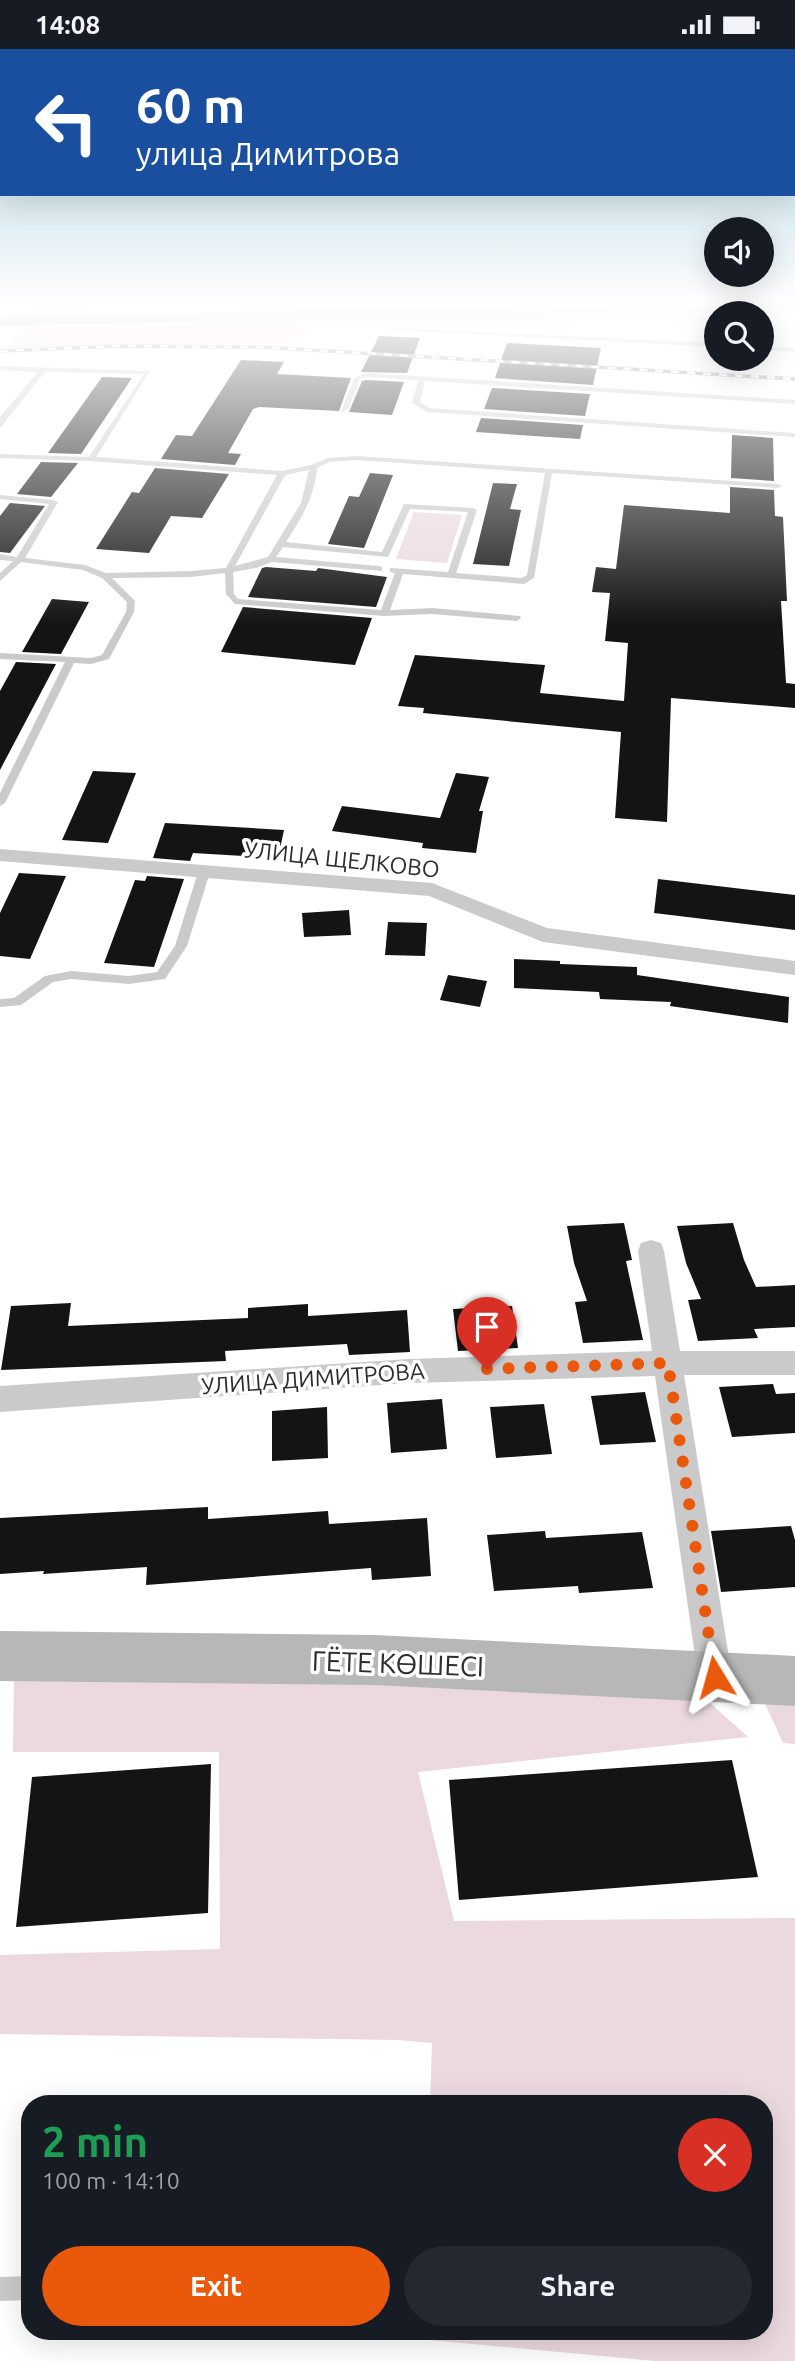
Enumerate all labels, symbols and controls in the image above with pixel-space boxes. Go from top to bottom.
text: 14:08 [35,10,100,39]
icon: left [21,77,112,168]
text: 60 m [136,77,245,132]
text: улица Димитрова [136,135,400,171]
map controls [704,217,774,371]
button: sound [704,217,774,287]
button: search [704,301,774,371]
street label: УЛИЦА ЩЕЛКОВО [243,836,441,882]
pin [457,1297,517,1369]
icon: arrive [468,1308,506,1346]
street label: УЛИЦА ДИМИТРОВА [200,1358,426,1398]
position arrow [678,1640,752,1714]
street label: ГЁТЕ КӨШЕСІ [311,1645,485,1681]
text: 2 min [42,2118,148,2165]
button: close [678,2118,752,2192]
text: 100 m · 14:10 [42,2168,180,2193]
button: Exit [42,2246,390,2326]
button: Share [404,2246,752,2326]

